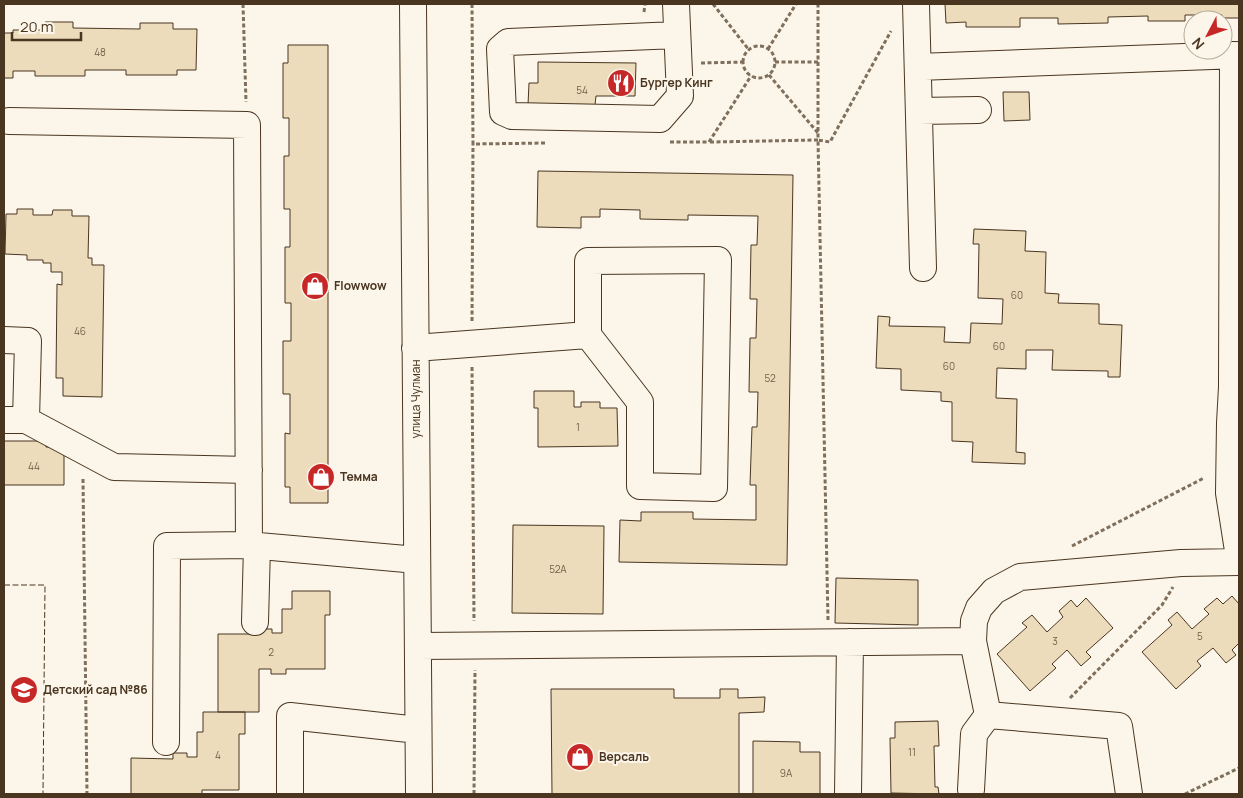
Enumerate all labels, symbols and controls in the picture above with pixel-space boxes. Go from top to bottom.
scale bar [12,10,81,42]
north arrow [1183,10,1233,60]
text: 20 m [20,16,53,37]
text: N [1187,34,1208,54]
house number: 48 [94,45,106,59]
restaurant icon: Бургер Кинг [606,68,636,98]
place label: Бургер Кинг [640,74,713,91]
house number: 54 [576,83,588,97]
shop icon: Flowwow [300,271,330,301]
place label: Flowwow [334,277,387,294]
house number: 60 [1011,288,1023,302]
house number: 46 [74,324,86,338]
house number: 60 [993,339,1005,353]
street label: улица Чулман [407,359,424,439]
house number: 60 [943,359,955,373]
house number: 52 [764,371,776,385]
house number: 1 [576,420,580,434]
house number: 44 [28,459,40,473]
shop icon: Темма [306,462,336,492]
place label: Темма [340,468,378,485]
house number: 52А [549,562,567,576]
house number: 5 [1197,629,1203,643]
house number: 3 [1052,634,1058,648]
house number: 2 [268,645,274,659]
school or university icon: Детский сад №86 [9,675,39,705]
place label: Детский сад №86 [43,681,148,698]
shop icon: Версаль [565,742,595,772]
house number: 11 [908,745,916,759]
house number: 4 [215,748,221,762]
place label: Версаль [599,748,649,765]
house number: 9А [780,766,793,780]

